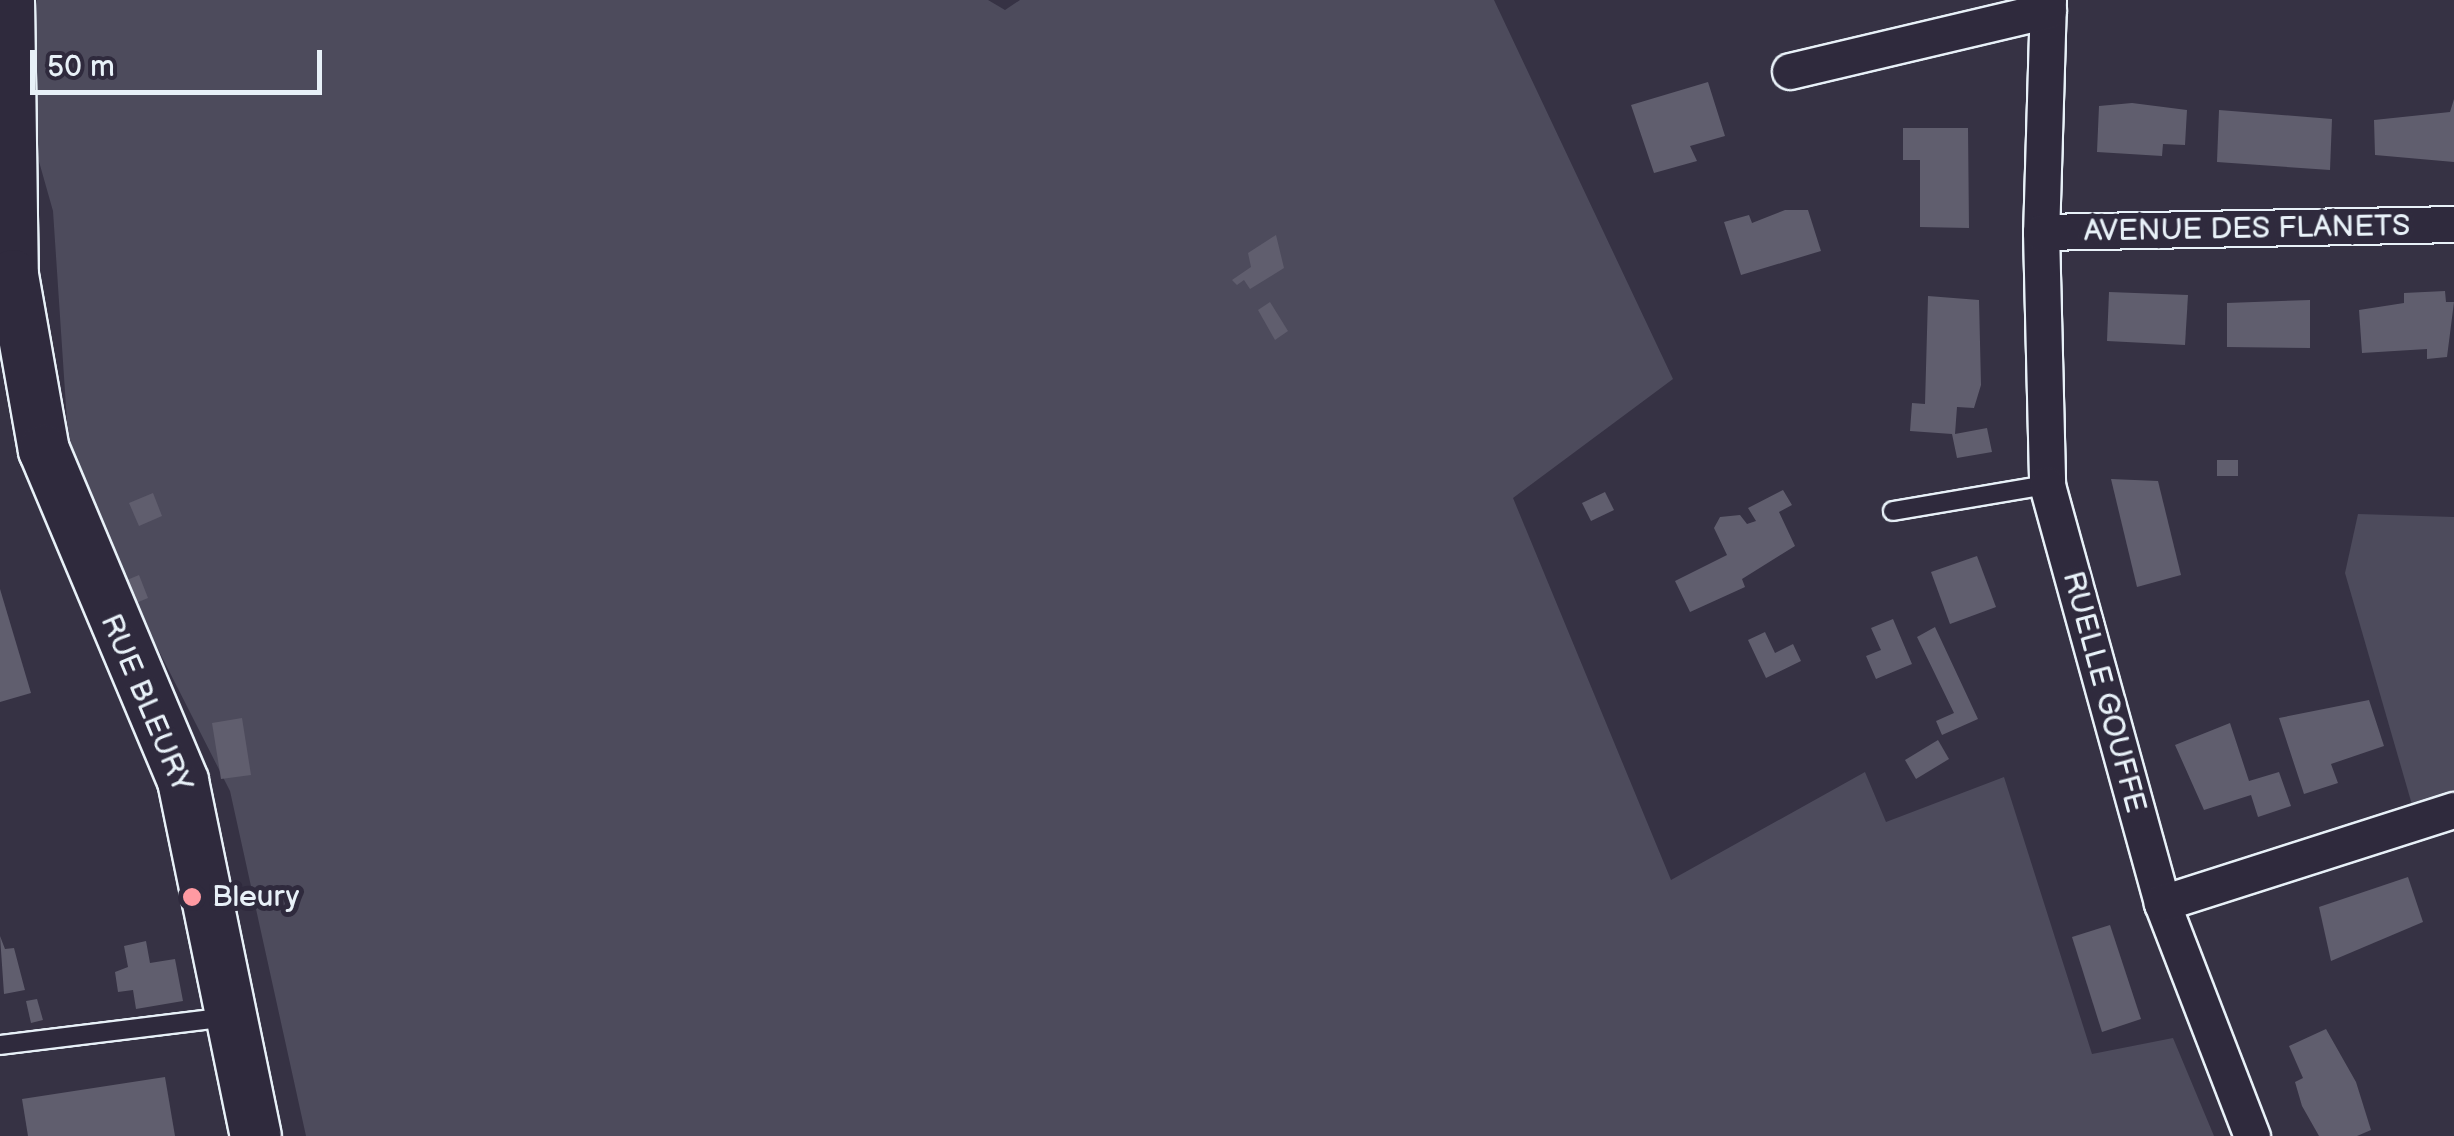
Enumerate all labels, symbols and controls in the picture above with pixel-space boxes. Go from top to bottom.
scale bar [35,30,328,92]
text: 50 m [47,49,115,85]
street label: AVENUE DES FLANETS [2084,208,2410,250]
street label: RUELLE GOUFFE [2054,567,2154,817]
street label: RUE BLEURY [92,609,200,797]
place label: Bleury [212,879,299,915]
marker: Bleury [181,886,203,908]

